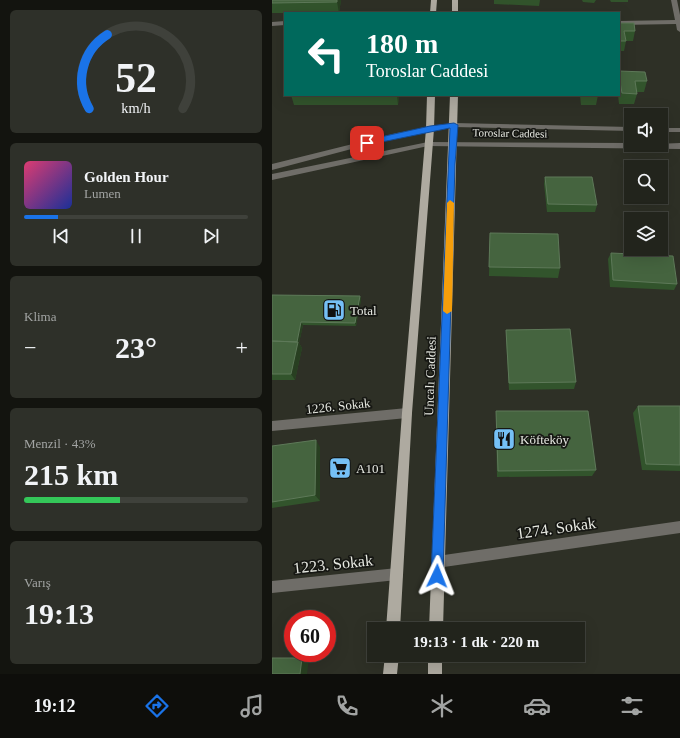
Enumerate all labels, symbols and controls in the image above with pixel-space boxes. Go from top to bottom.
icon: left [300,28,352,80]
text: 180 m [366,28,438,59]
text: 52 [115,55,157,101]
text: Toroslar Caddesi [366,61,488,81]
text: km/h [121,100,151,116]
map controls [624,108,668,256]
button: sound [624,108,668,152]
pin [350,126,384,160]
street label: Toroslar Caddesi [473,126,547,140]
icon: arrive [356,132,378,154]
button: search [624,160,668,204]
text: Golden Hour [84,169,169,185]
text: Lumen [84,186,121,201]
button: layers [624,212,668,256]
icon: previous [50,225,72,247]
icon: pause [125,225,147,247]
icon: next [200,225,222,247]
fuel station icon: Total [321,297,347,323]
place label: Total [350,303,377,318]
text: Klima [24,309,57,324]
text: 23° [115,331,157,364]
text: − [24,335,36,360]
text: + [236,335,248,360]
street label: Uncalı Caddesi [421,335,439,416]
street label: 1226. Sokak [305,395,372,417]
restaurant icon: Köfteköy [491,426,517,452]
place label: Köfteköy [520,432,570,447]
text: Menzil · 43% [24,436,95,451]
supermarket icon: A101 [327,455,353,481]
text: 215 km [24,458,118,491]
place label: A101 [356,461,385,476]
street label: 1274. Sokak [515,514,597,542]
street label: 1223. Sokak [292,551,374,577]
position arrow [416,555,458,597]
text: Varış [24,575,51,590]
text: 19:13 [24,597,94,630]
speed limit sign: 60 [284,610,336,662]
text: 19:13 · 1 dk · 220 m [413,634,539,650]
icon: directions [143,692,171,720]
icon: music [238,692,266,720]
icon: phone [333,692,361,720]
icon: climate [428,692,456,720]
icon: car [523,692,551,720]
icon: filters [618,692,646,720]
text: 19:12 [34,696,76,716]

